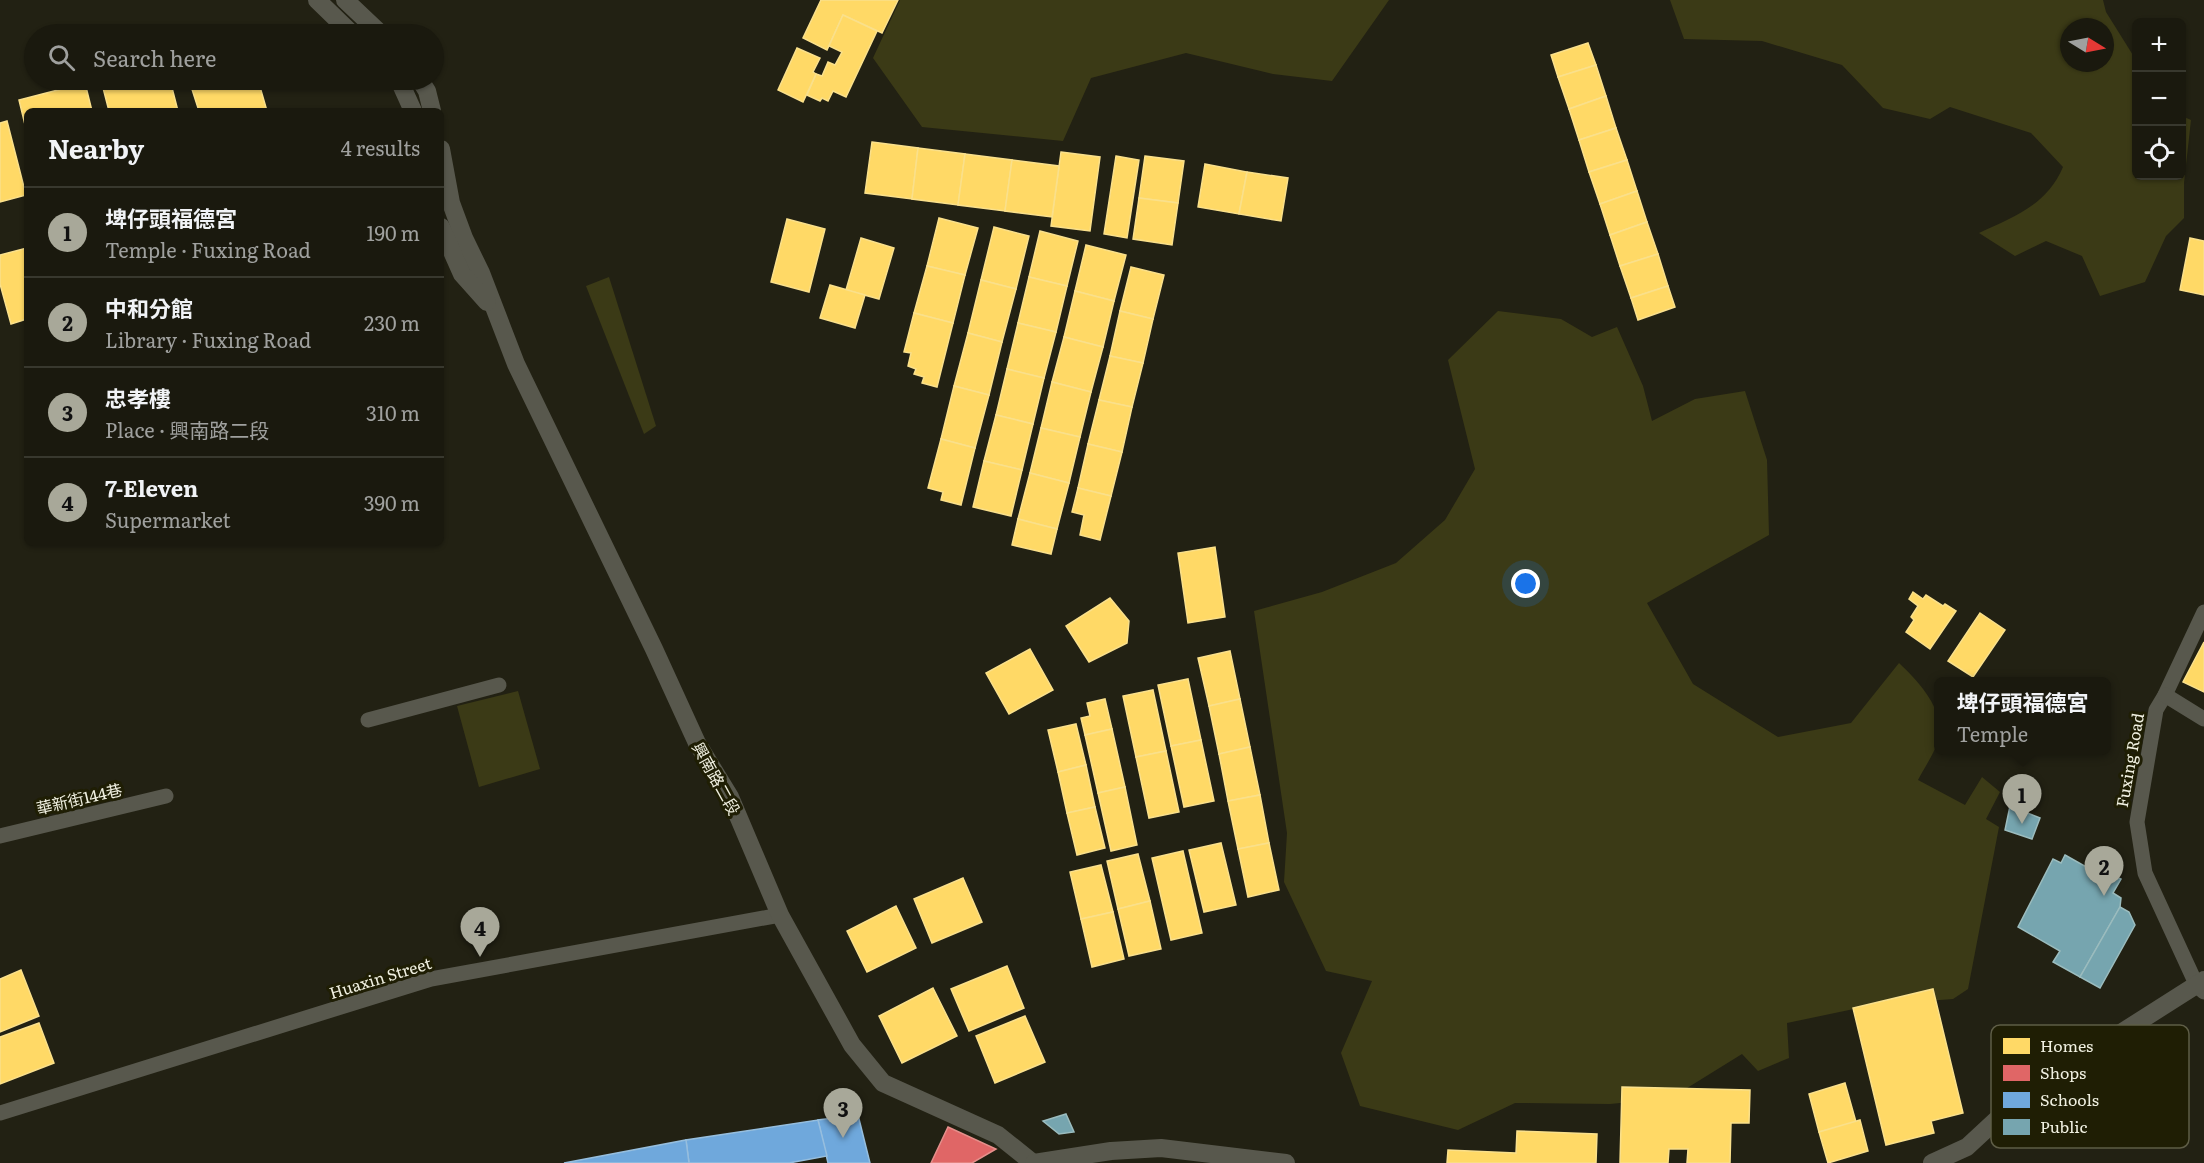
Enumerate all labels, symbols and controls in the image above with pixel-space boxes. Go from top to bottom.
north arrow [2060,18,2114,72]
map controls [2132,18,2186,180]
button: + [2132,18,2186,72]
search box [24,24,444,90]
icon: search [45,41,78,74]
text: Search here [93,41,216,74]
button: − [2132,72,2186,126]
button: locate [2132,126,2186,180]
text: Nearby [48,128,144,167]
text: 4 results [341,132,420,162]
text: 埤仔頭福德宮 [105,201,237,234]
text: 1 [63,217,72,247]
text: 190 m [366,217,420,247]
text: Temple · Fuxing Road [105,234,311,264]
text: 中和分館 [105,291,193,324]
text: 2 [62,307,73,337]
text: 230 m [364,307,420,337]
text: Library · Fuxing Road [105,324,311,354]
text: 忠孝樓 [105,381,171,414]
text: 3 [62,397,73,427]
text: 310 m [366,397,420,427]
text: Place · 興南路二段 [105,414,269,444]
text: 7-Eleven [105,471,198,504]
text: 4 [61,487,74,517]
text: 390 m [364,487,420,517]
text: Supermarket [105,504,231,534]
your location [1511,569,1540,598]
popup [1934,677,2111,755]
text: 埤仔頭福德宮 [1956,685,2089,718]
street label: Fuxing Road [2109,711,2149,809]
text: Temple [1956,718,2028,748]
street label: 興南路二段 [687,737,747,819]
pin: 1 [2002,774,2042,824]
street label: 華新街144巷 [34,776,124,820]
pin: 2 [2084,846,2124,896]
pin: 4 [460,908,500,957]
street label: Huaxin Street [326,950,435,1004]
legend [1991,1025,2189,1148]
text: Homes [2040,1033,2093,1057]
text: Shops [2040,1060,2086,1084]
text: Schools [2040,1087,2099,1111]
pin: 3 [824,1088,862,1138]
text: Public [2040,1114,2088,1138]

